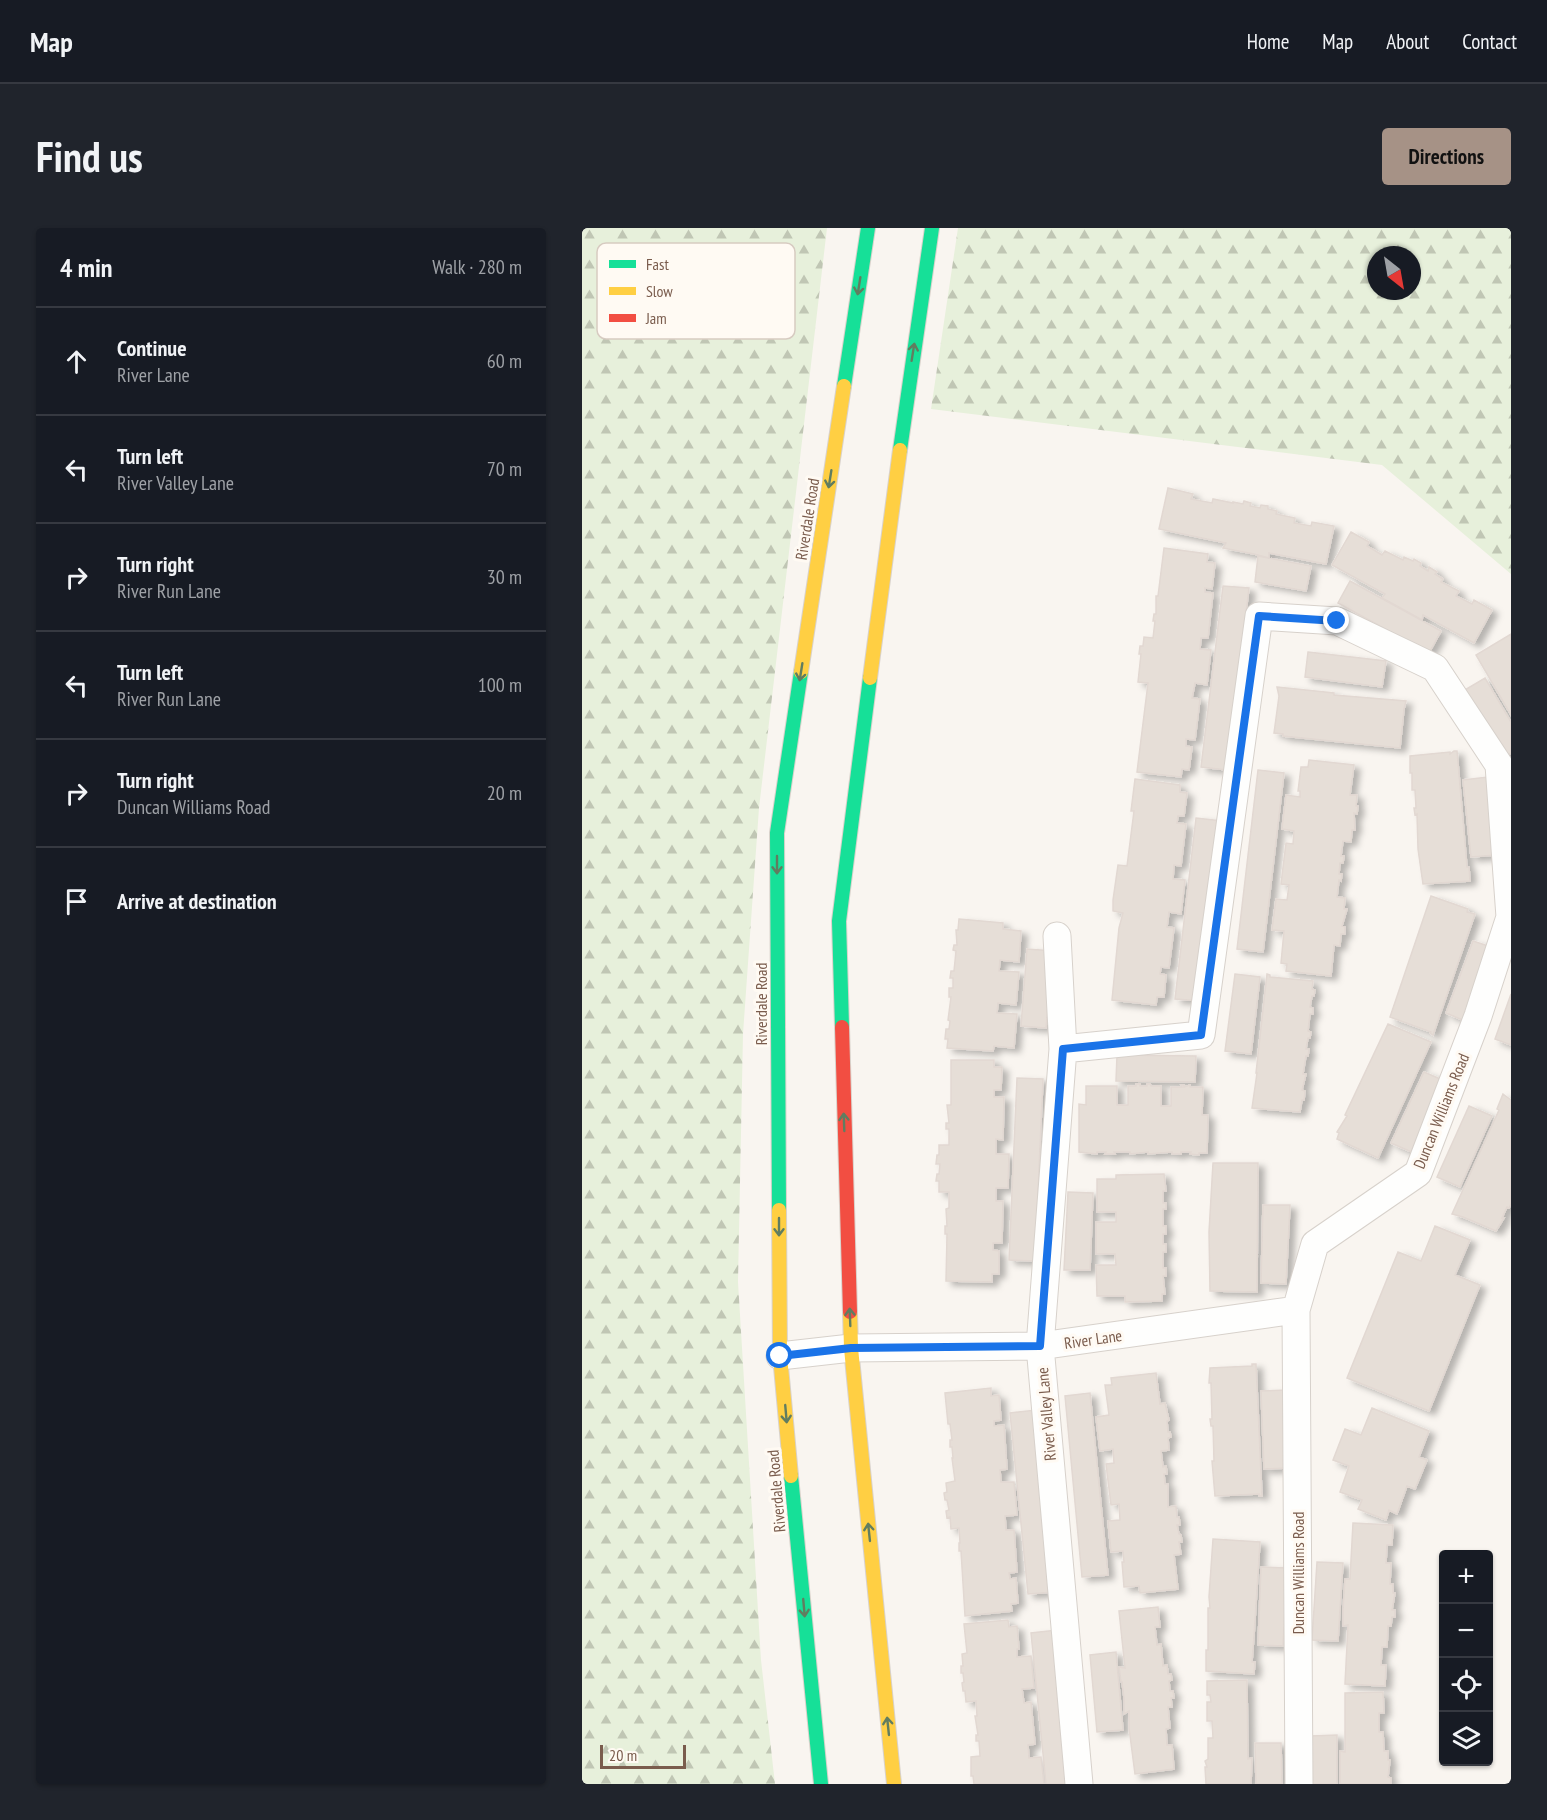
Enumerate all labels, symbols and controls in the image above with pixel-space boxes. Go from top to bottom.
text: Map [30,23,73,60]
text: Home [1247,28,1289,55]
text: Map [1322,28,1353,55]
text: About [1386,28,1429,55]
text: Contact [1462,28,1517,55]
button: Directions [1382,128,1511,185]
text: Find us [36,129,143,184]
legend [597,243,795,339]
north arrow [1367,246,1421,300]
text: 4 min [60,251,113,284]
text: Walk · 280 m [432,254,522,280]
text: Fast [646,254,669,274]
one-way arrow [853,275,864,295]
text: Slow [646,281,673,301]
text: Jam [645,308,667,328]
text: Continue [117,334,187,362]
one-way arrow [908,342,919,362]
icon: ahead [60,345,93,378]
text: 60 m [487,348,522,374]
text: River Lane [117,362,190,388]
text: Turn left [117,442,183,470]
icon: left [60,453,93,486]
text: 70 m [487,456,522,482]
one-way arrow [824,468,835,488]
text: River Valley Lane [117,470,234,496]
street label: Riverdale Road [791,477,823,561]
text: Turn right [117,550,194,578]
icon: right [60,561,93,594]
text: 30 m [487,564,522,590]
text: River Run Lane [117,578,221,604]
route end [1323,607,1349,633]
text: Turn left [117,658,183,686]
one-way arrow [795,661,806,681]
icon: left [60,669,93,702]
text: 100 m [478,672,522,698]
text: River Run Lane [117,686,221,712]
text: Turn right [117,766,194,794]
icon: right [60,777,93,810]
text: 20 m [487,780,522,806]
text: Duncan Williams Road [117,794,270,820]
one-way arrow [771,854,783,874]
icon: arrive [60,885,93,918]
text: Arrive at destination [117,887,277,915]
street label: Riverdale Road [751,963,771,1045]
street label: Duncan Williams Road [1409,1050,1473,1172]
one-way arrow [839,1112,850,1132]
one-way arrow [774,1216,785,1236]
one-way arrow [844,1307,856,1327]
street label: River Lane [1063,1325,1123,1353]
route start [766,1342,792,1368]
street label: River Valley Lane [1032,1366,1060,1462]
one-way arrow [781,1404,792,1424]
street label: Riverdale Road [762,1449,790,1533]
street label: Duncan Williams Road [1288,1512,1308,1634]
one-way arrow [863,1522,874,1542]
map controls [1439,1550,1493,1766]
button: + [1439,1550,1493,1604]
one-way arrow [799,1598,810,1618]
button: − [1439,1604,1493,1658]
button: locate [1439,1658,1493,1712]
button: layers [1439,1712,1493,1766]
one-way arrow [882,1716,893,1736]
scale bar [600,1742,686,1770]
text: 20 m [609,1745,637,1765]

